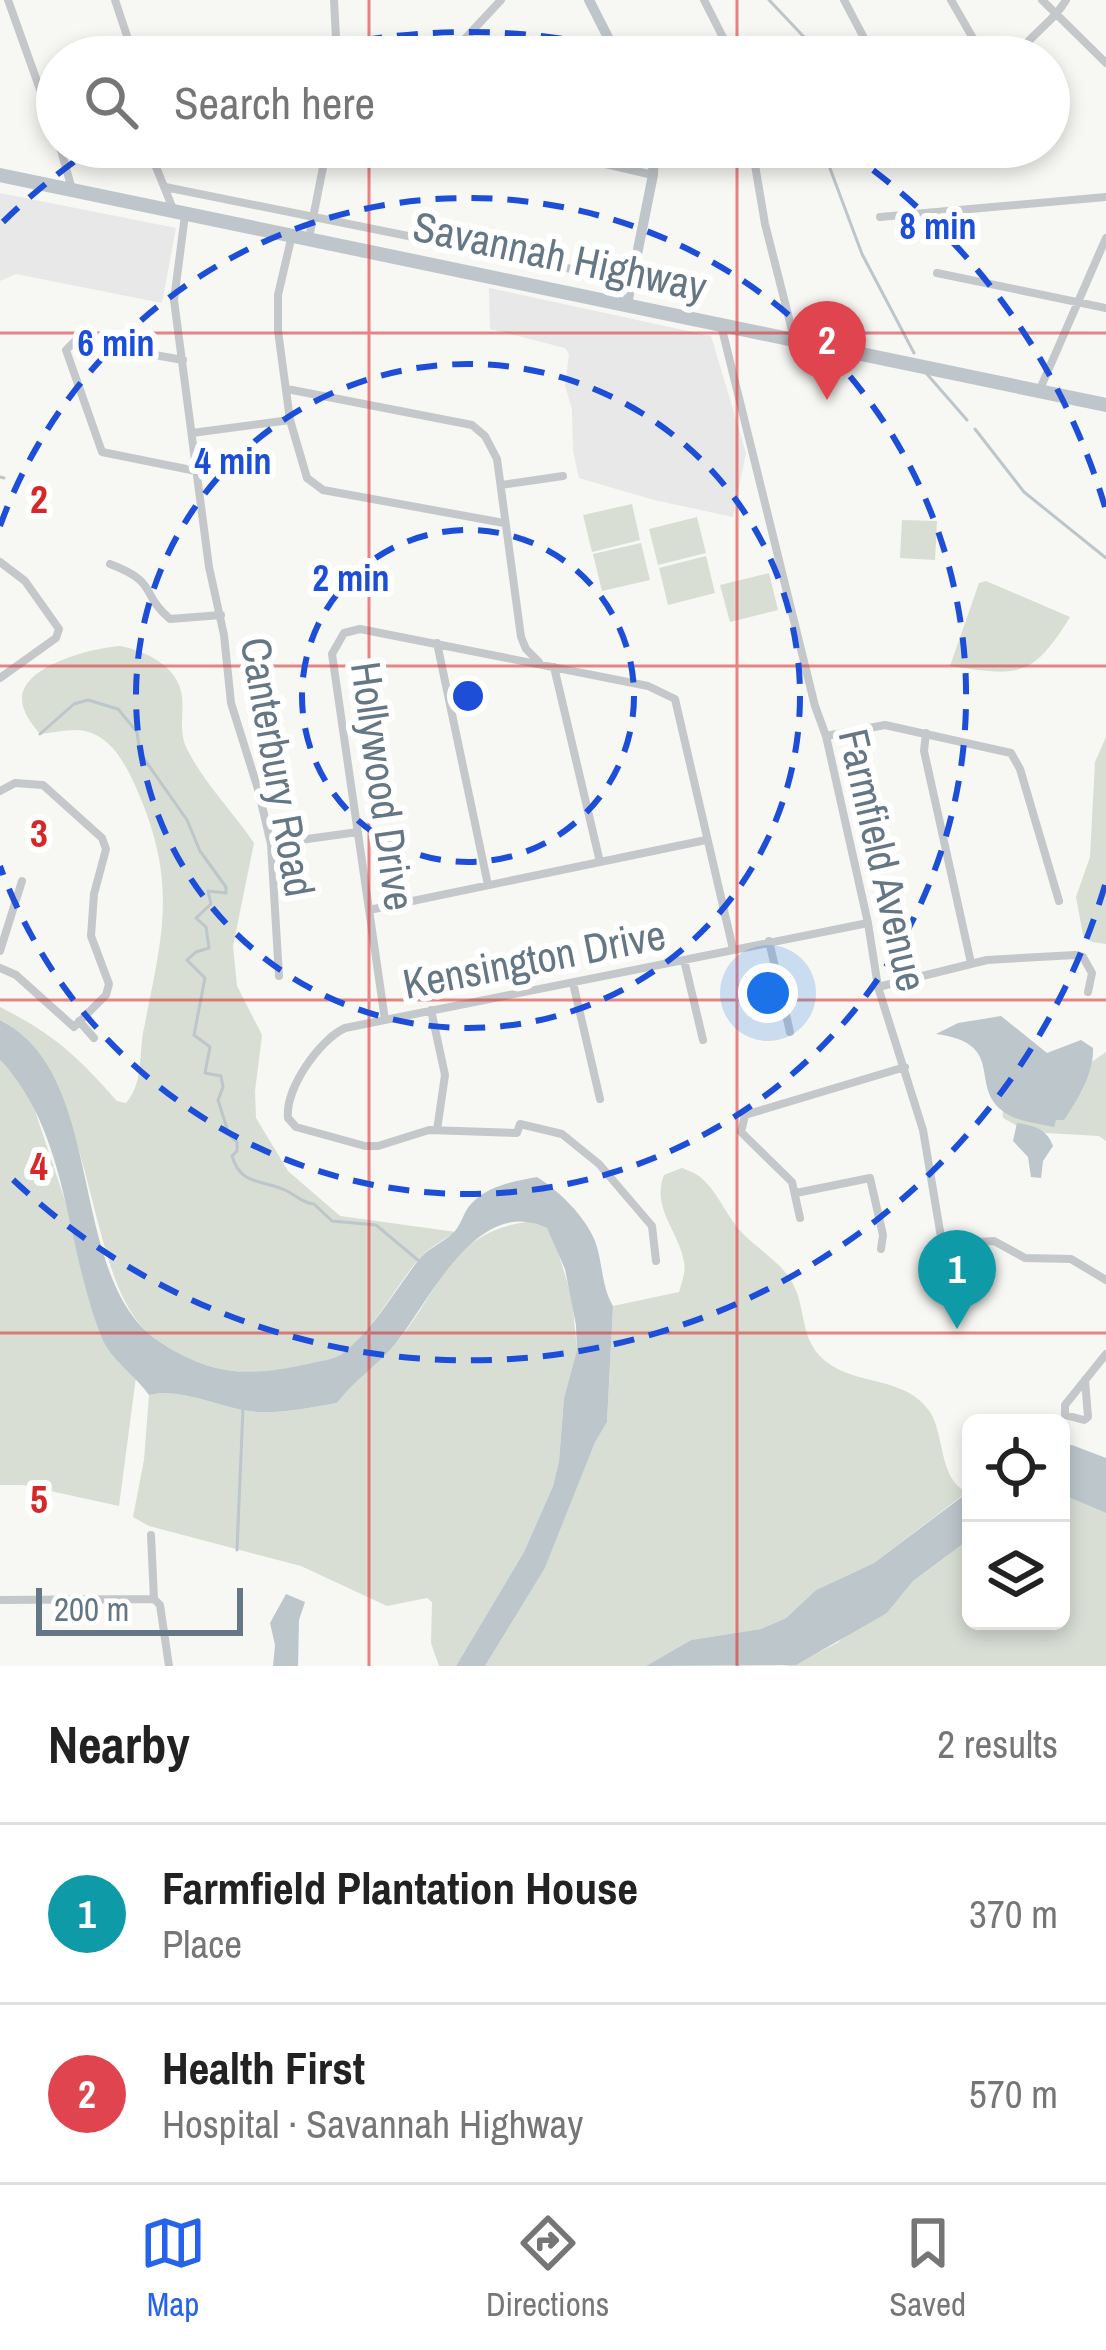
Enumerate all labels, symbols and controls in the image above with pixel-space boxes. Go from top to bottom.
search box [36,36,1070,168]
icon: search [78,69,144,135]
text: Search here [174,72,375,133]
street label: Savannah Highway [408,198,712,314]
text: 8 min [899,202,977,250]
pin: 2 [788,301,866,400]
text: 6 min [77,319,155,367]
text: 4 min [194,437,272,485]
text: 2 [30,473,48,525]
text: 2 min [312,554,390,602]
street label: Canterbury Road [228,633,328,901]
street label: Hollywood Drive [338,658,428,914]
centre of rings [447,675,489,717]
street label: Farmfield Avenue [826,723,940,997]
text: 3 [30,807,48,859]
street label: Kensington Drive [398,906,670,1012]
your location [738,963,798,1023]
text: 4 [30,1140,48,1192]
pin: 1 [918,1230,996,1329]
map controls [962,1414,1070,1630]
button: locate [962,1414,1070,1522]
text: 5 [30,1473,48,1525]
button: layers [962,1522,1070,1630]
scale bar [36,1582,243,1635]
text: 200 m [54,1587,129,1631]
text: Nearby [48,1710,190,1779]
text: 2 results [937,1718,1058,1770]
text: Farmfield Plantation House [162,1857,638,1918]
text: 1 [78,1888,96,1940]
text: 370 m [969,1888,1058,1940]
text: Place [162,1918,242,1970]
text: Health First [162,2037,365,2098]
text: 2 [78,2068,96,2120]
text: 570 m [969,2068,1058,2120]
text: Hospital · Savannah Highway [162,2098,583,2150]
tab: Map [140,2210,206,2326]
tab: Directions [486,2210,609,2326]
tab: Saved [889,2210,966,2326]

